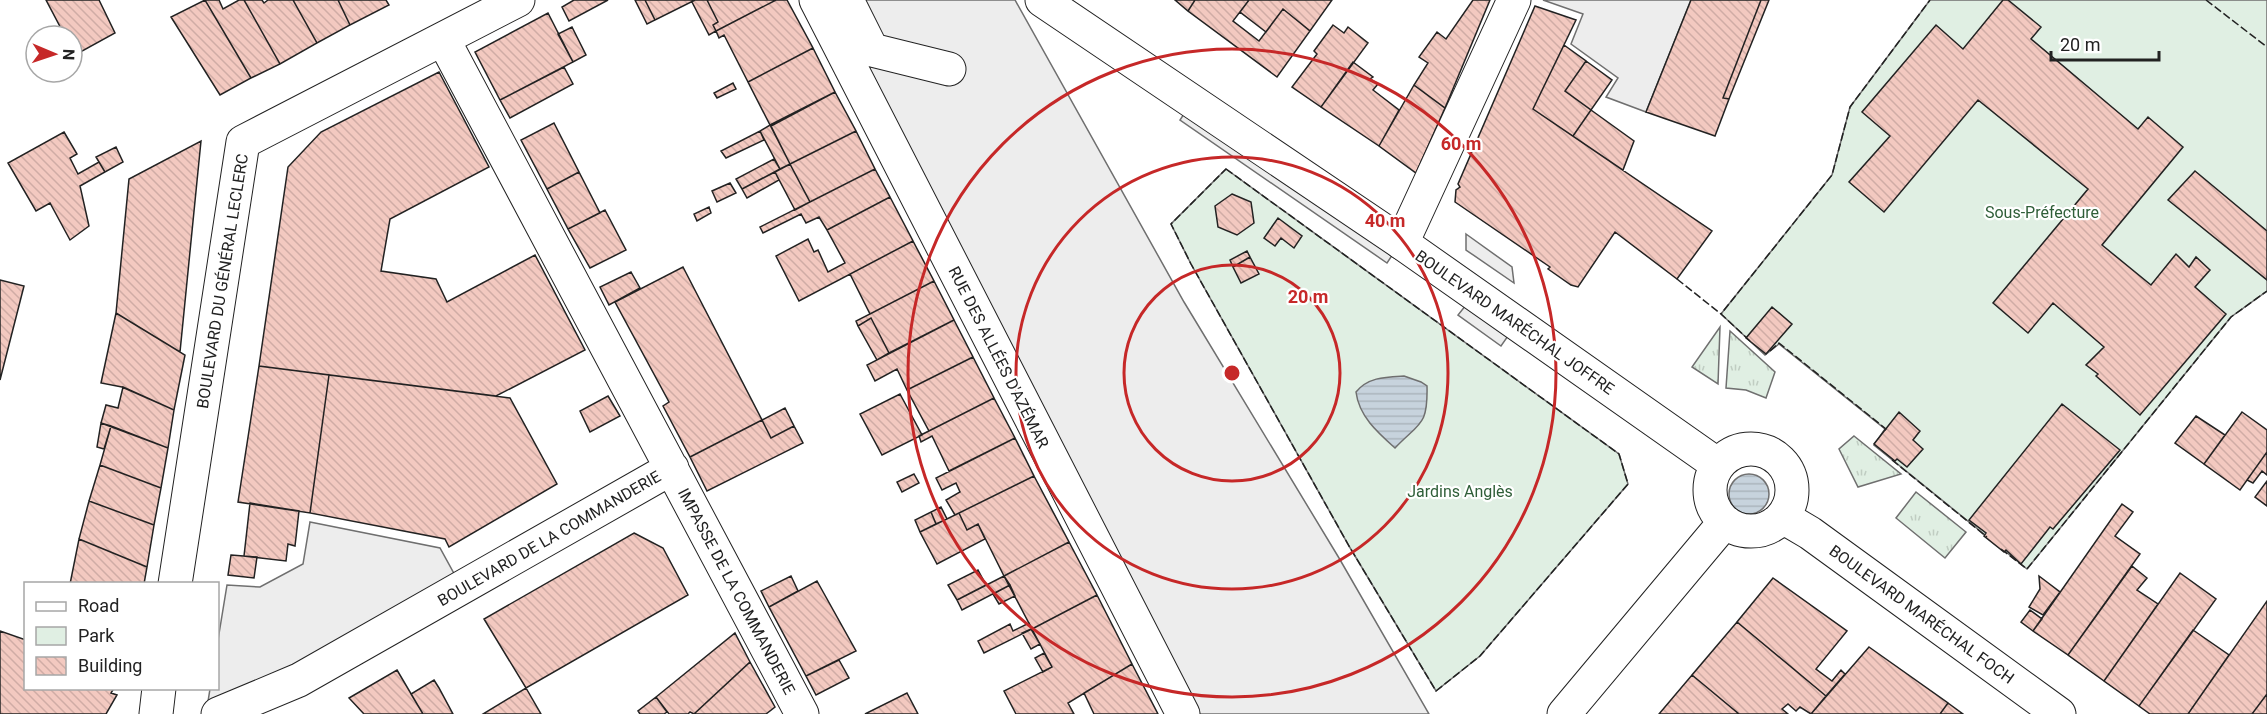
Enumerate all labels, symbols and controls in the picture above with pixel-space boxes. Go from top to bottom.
north arrow [24,24,84,84]
scale bar [2051,24,2159,62]
text: 20 m [2060,34,2100,55]
text: N [59,49,78,60]
text: 60 m [1441,133,1481,154]
street label: BOULEVARD DU GÉNÉRAL LECLERC [193,152,252,410]
park label: Sous-Préfecture [1985,203,2099,222]
text: 40 m [1365,210,1405,231]
street label: BOULEVARD MARÉCHAL JOFFRE [1412,246,1618,399]
street label: RUE DES ALLÉES D'AZÉMAR [944,263,1053,451]
text: 20 m [1288,286,1328,307]
centre of rings [1222,363,1242,383]
street label: BOULEVARD DE LA COMMANDERIE [434,467,664,610]
park label: Jardins Anglès [1407,482,1513,501]
street label: IMPASSE DE LA COMMANDERIE [674,485,799,698]
street label: BOULEVARD MARÉCHAL FOCH [1826,541,2018,688]
legend [24,582,219,690]
text: Road [78,595,119,616]
text: Park [78,625,115,646]
text: Building [78,655,142,676]

